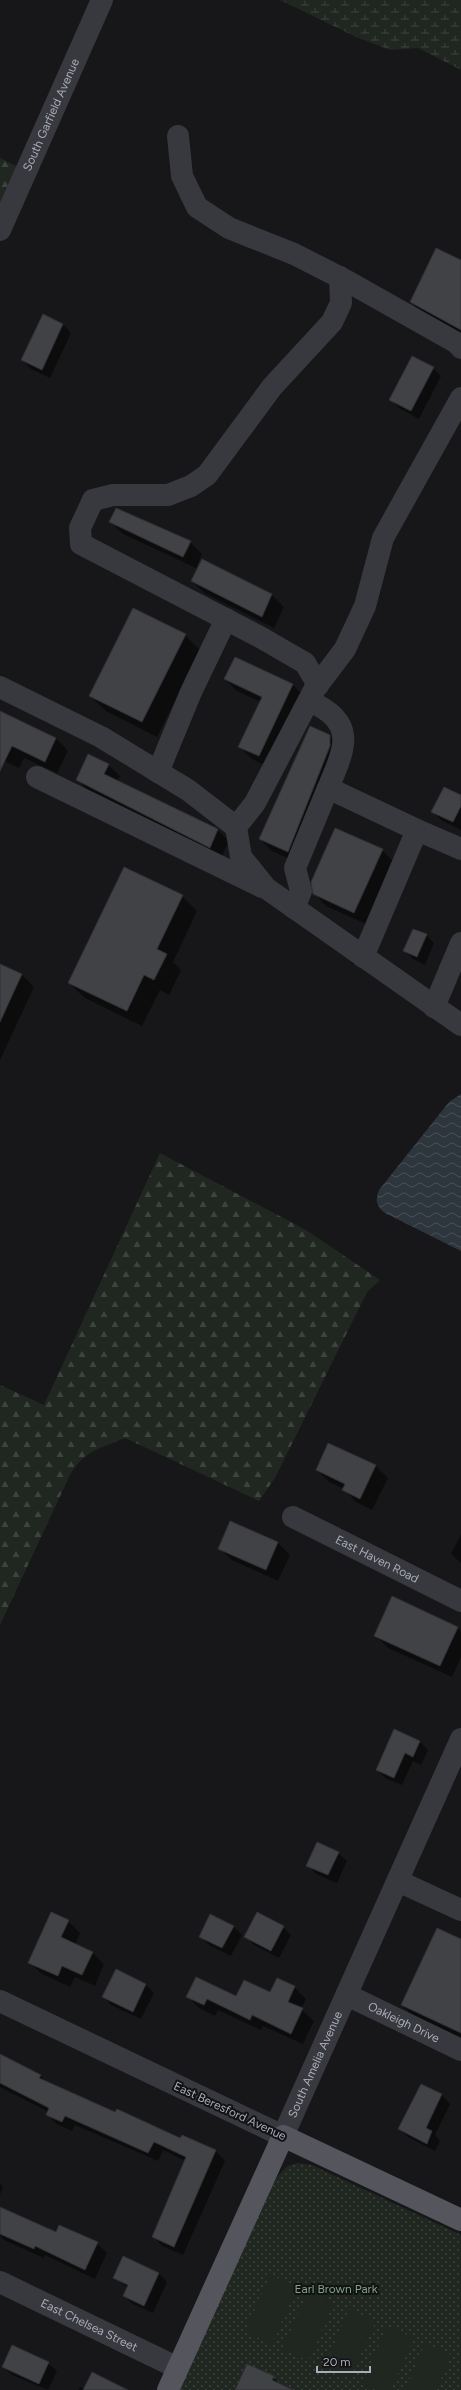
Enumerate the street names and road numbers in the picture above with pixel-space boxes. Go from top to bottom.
street label: South Garfield Avenue [20,56,82,173]
street label: East Haven Road [333,1532,421,1586]
street label: Oakleigh Drive [366,1999,442,2046]
street label: South Amelia Avenue [285,2009,345,2120]
street label: East Beresford Avenue [172,2079,289,2143]
street label: East Chelsea Street [38,2296,140,2355]

